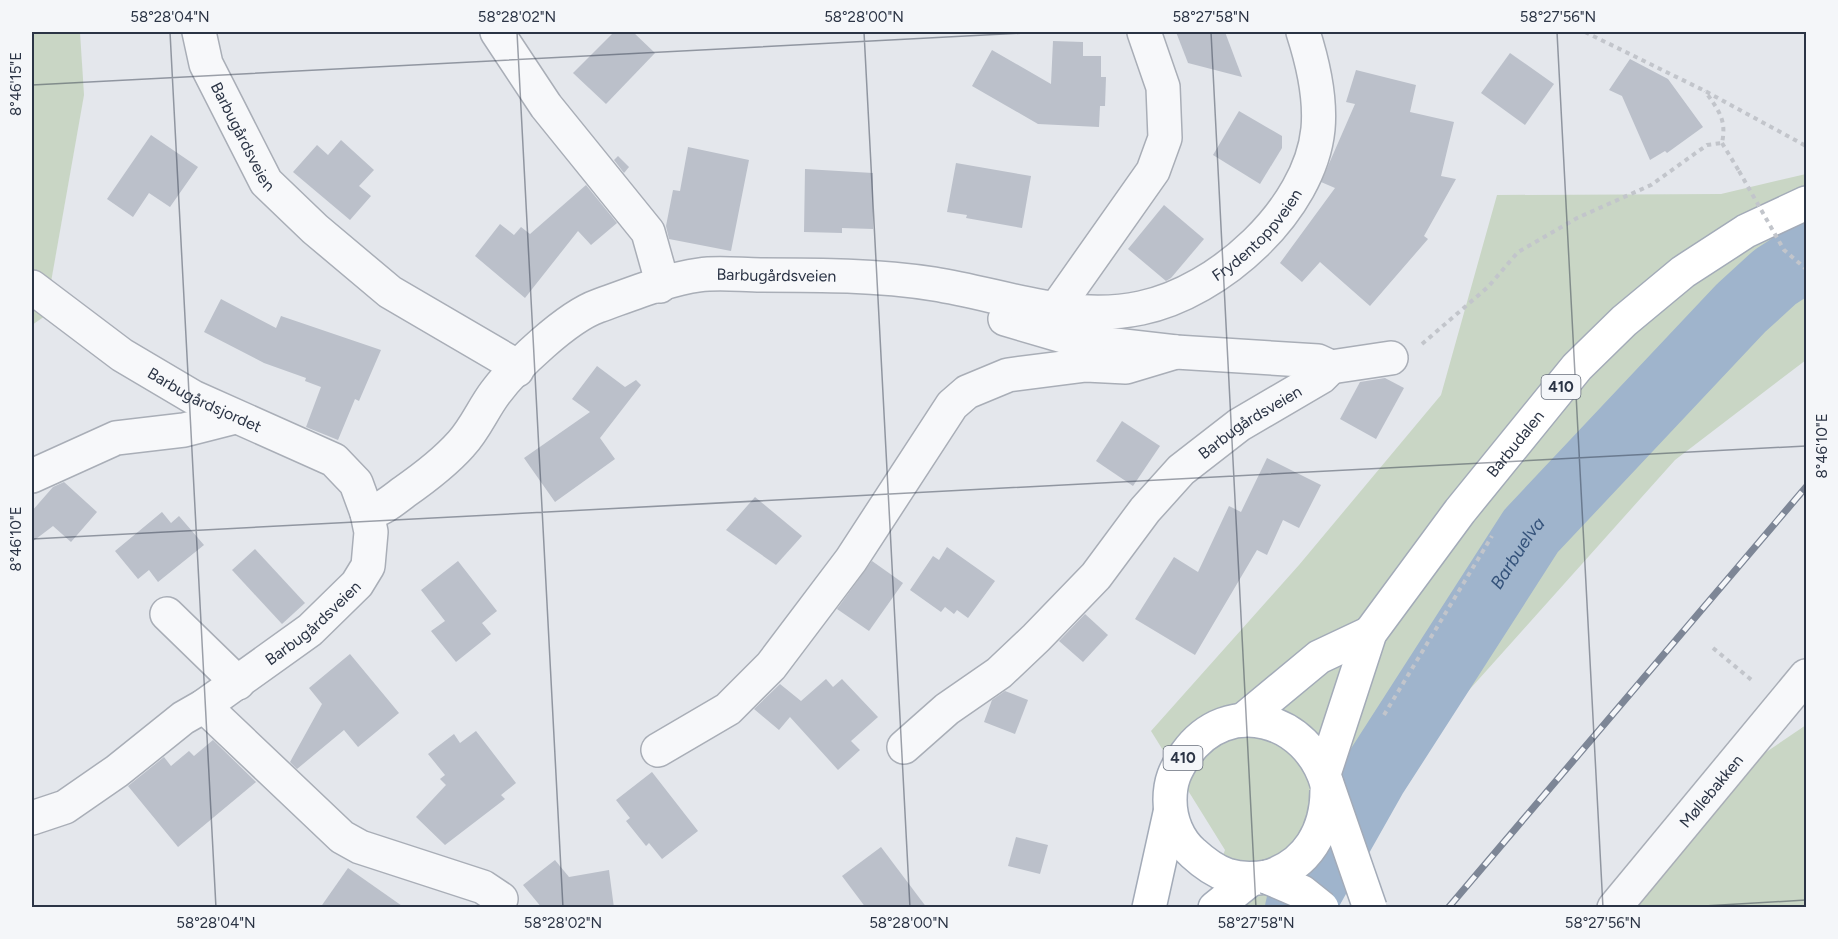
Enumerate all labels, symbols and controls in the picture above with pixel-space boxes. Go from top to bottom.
text: 58°28'04"N [130,8,210,26]
text: 58°28'02"N [478,8,556,26]
text: 58°28'00"N [824,8,904,26]
text: 58°27'58"N [1172,8,1250,26]
text: 58°27'56"N [1520,8,1596,26]
text: 8°46'15"E [7,52,25,116]
street label: Barbugårdsveien [207,79,279,195]
street label: Frydentoppveien [1208,186,1306,285]
street label: Barbugårdsveien [716,265,837,286]
street label: Barbugårdsjordet [144,363,264,436]
road number: 410 [1542,375,1580,399]
street label: Barbugårdsveien [1195,382,1305,463]
street label: Barbudalen [1483,406,1548,481]
text: 8°46'10"E [1813,413,1831,479]
text: 8°46'10"E [7,506,25,572]
water label: Barbuelva [1486,512,1550,593]
street label: Barbugårdsveien [262,577,365,669]
road number: 410 [1164,746,1202,770]
street label: Møllebakken [1676,751,1747,832]
text: 58°28'04"N [176,914,256,932]
text: 58°28'02"N [524,914,602,932]
text: 58°28'00"N [869,914,949,932]
text: 58°27'58"N [1217,914,1295,932]
text: 58°27'56"N [1565,914,1641,932]

